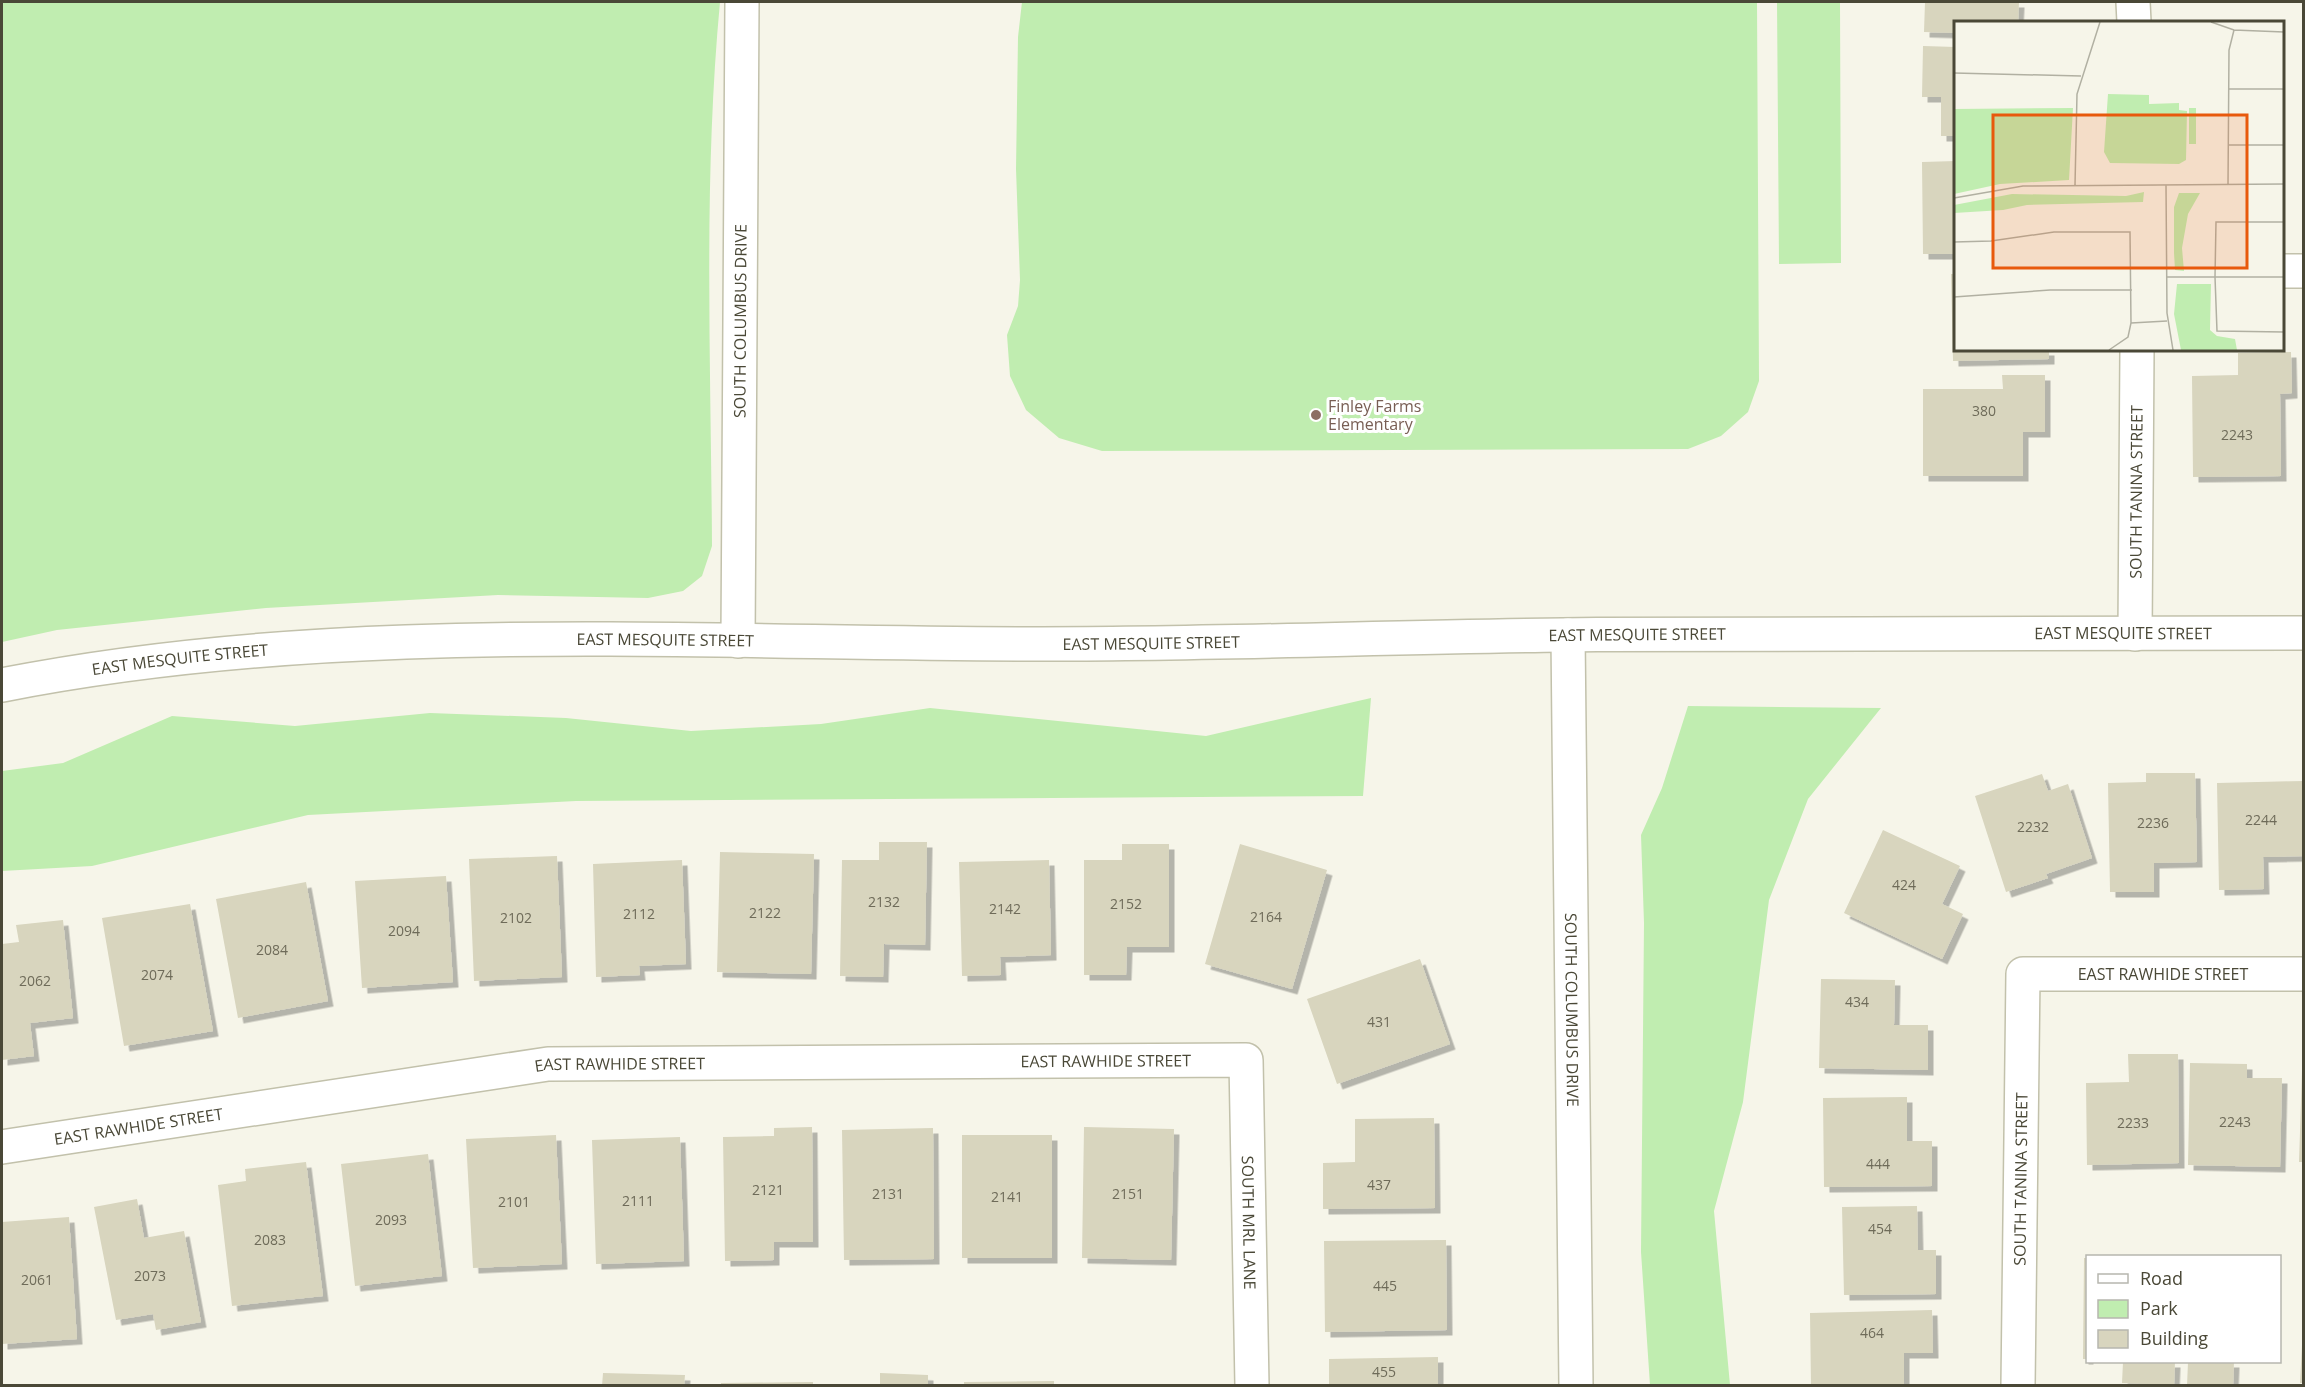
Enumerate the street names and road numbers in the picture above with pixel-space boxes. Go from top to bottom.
street label: SOUTH COLUMBUS DRIVE [728,224,752,418]
street label: SOUTH TANINA STREET [2124,405,2148,579]
street label: EAST MESQUITE STREET [2034,622,2212,644]
street label: EAST MESQUITE STREET [1548,623,1726,646]
street label: EAST MESQUITE STREET [577,628,754,652]
street label: EAST MESQUITE STREET [1063,631,1240,655]
street label: EAST MESQUITE STREET [90,639,269,680]
street label: SOUTH COLUMBUS DRIVE [1560,913,1584,1107]
street label: EAST RAWHIDE STREET [2078,963,2248,985]
street label: EAST RAWHIDE STREET [1020,1049,1191,1072]
street label: EAST RAWHIDE STREET [533,1052,705,1077]
street label: SOUTH TANINA STREET [2008,1092,2033,1266]
street label: EAST RAWHIDE STREET [52,1103,225,1150]
street label: SOUTH MRL LANE [1237,1156,1261,1290]

